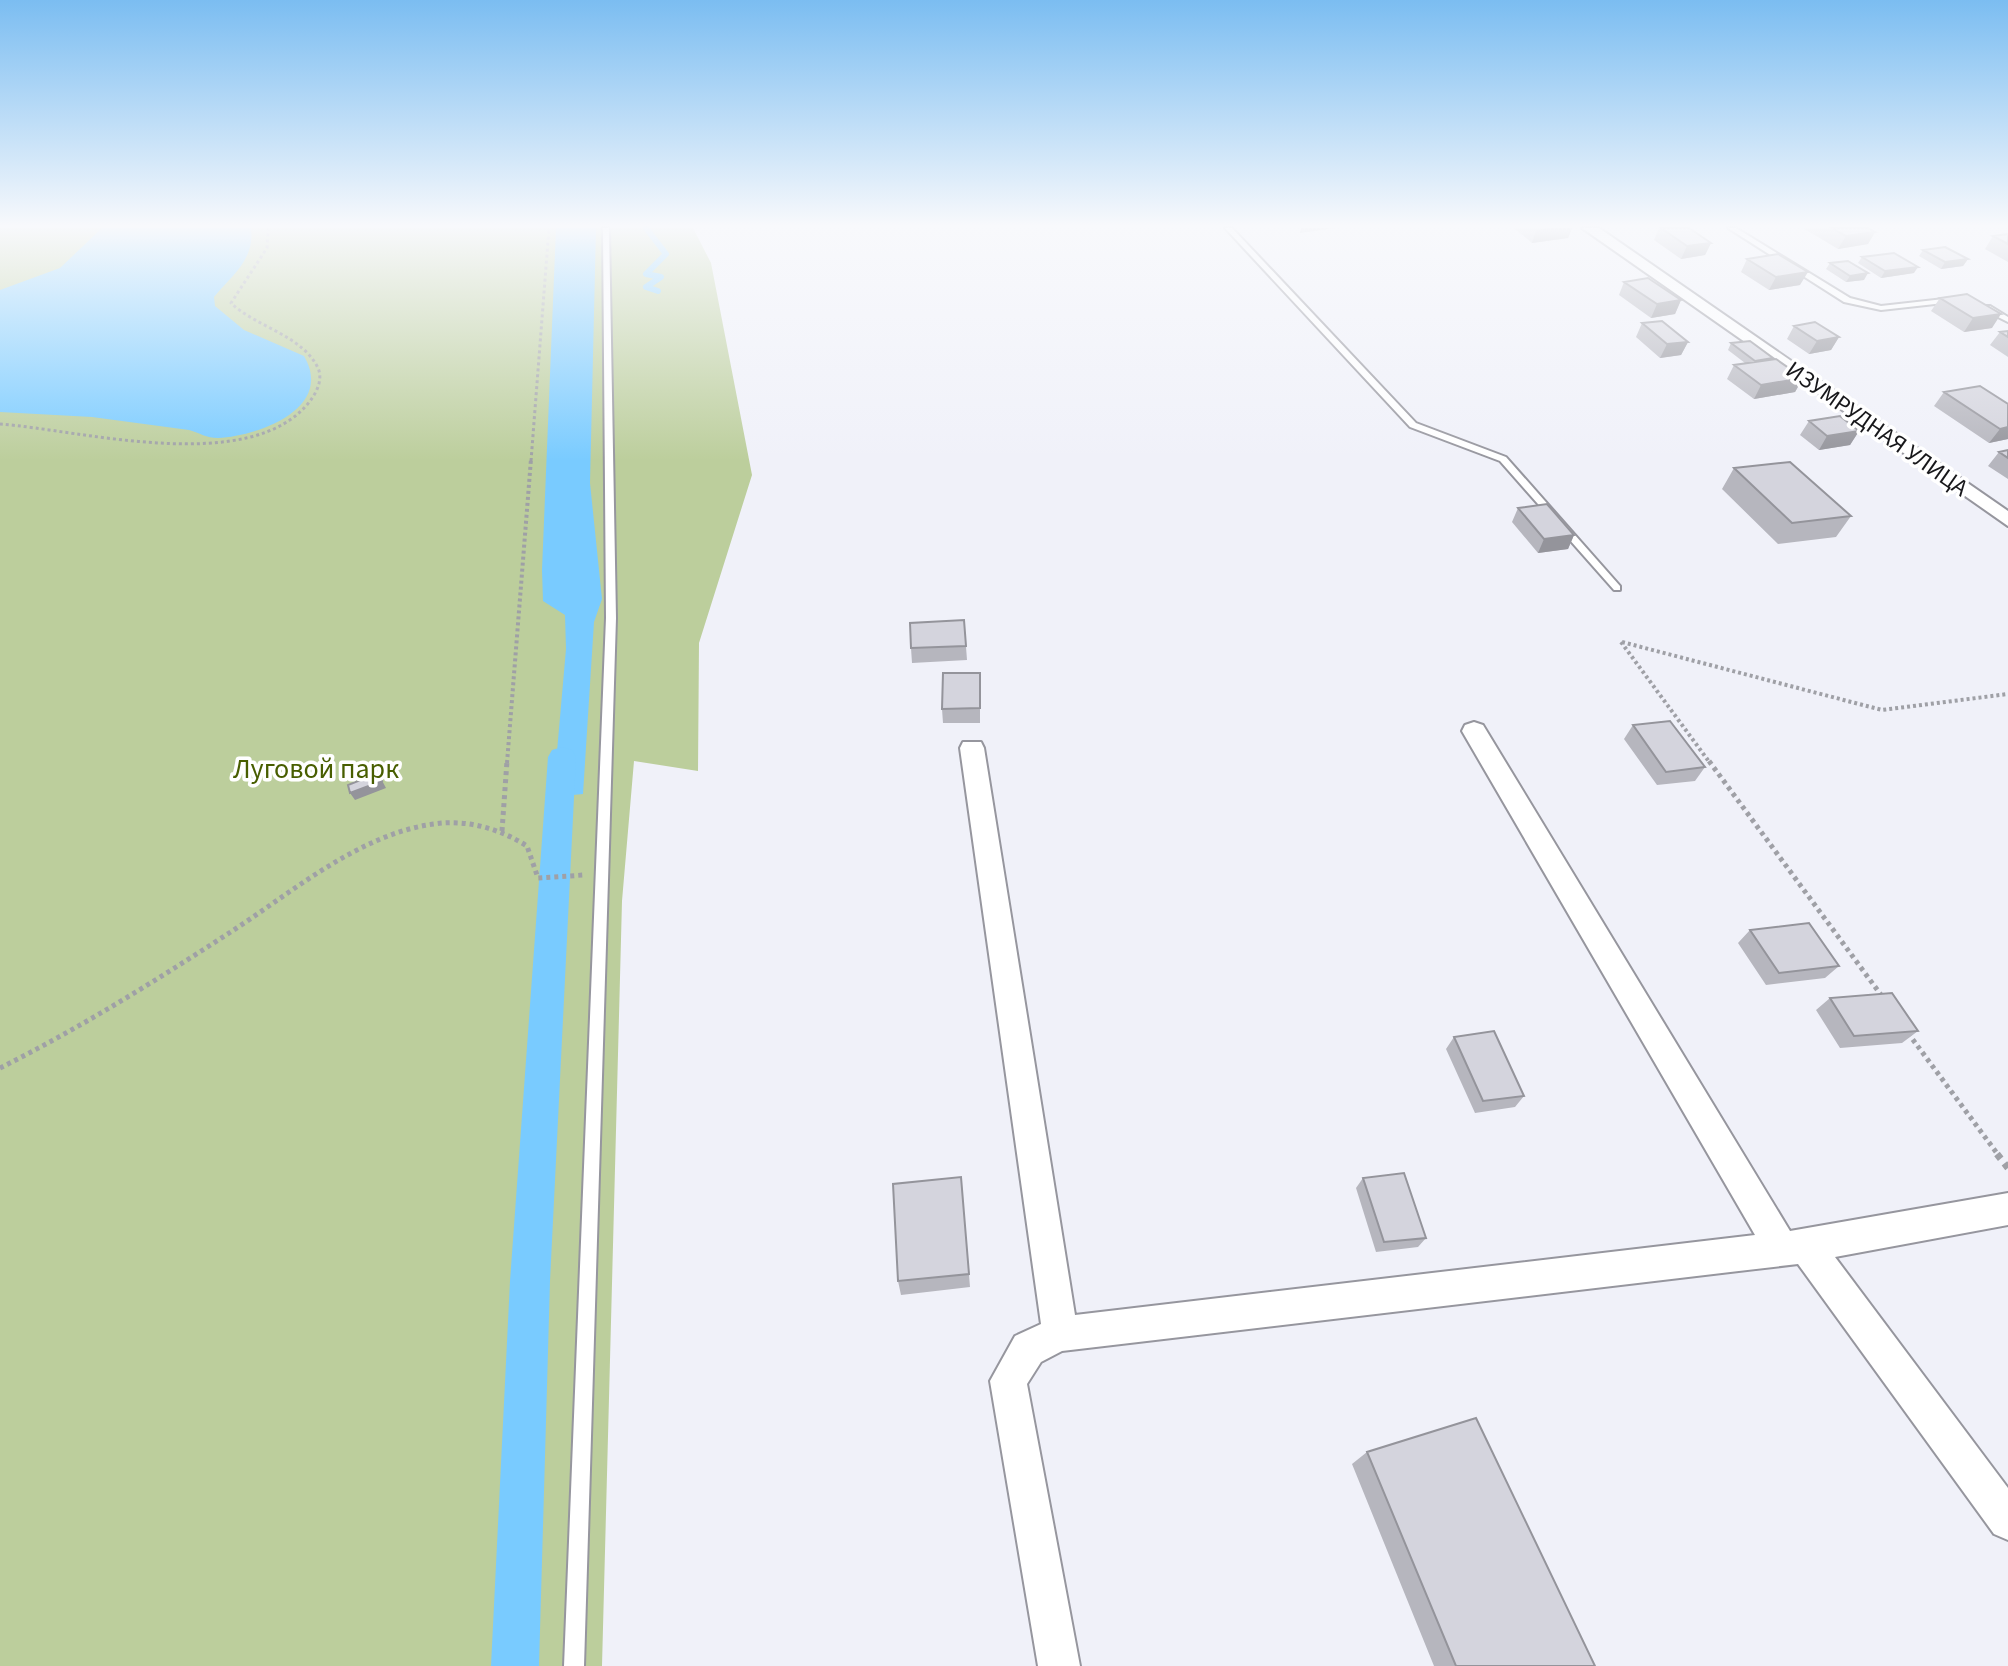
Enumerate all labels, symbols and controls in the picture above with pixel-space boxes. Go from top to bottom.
street label: ИЗУМРУДНАЯ УЛИЦА [1779,353,1975,505]
park label: Луговой парк [233,749,399,789]

